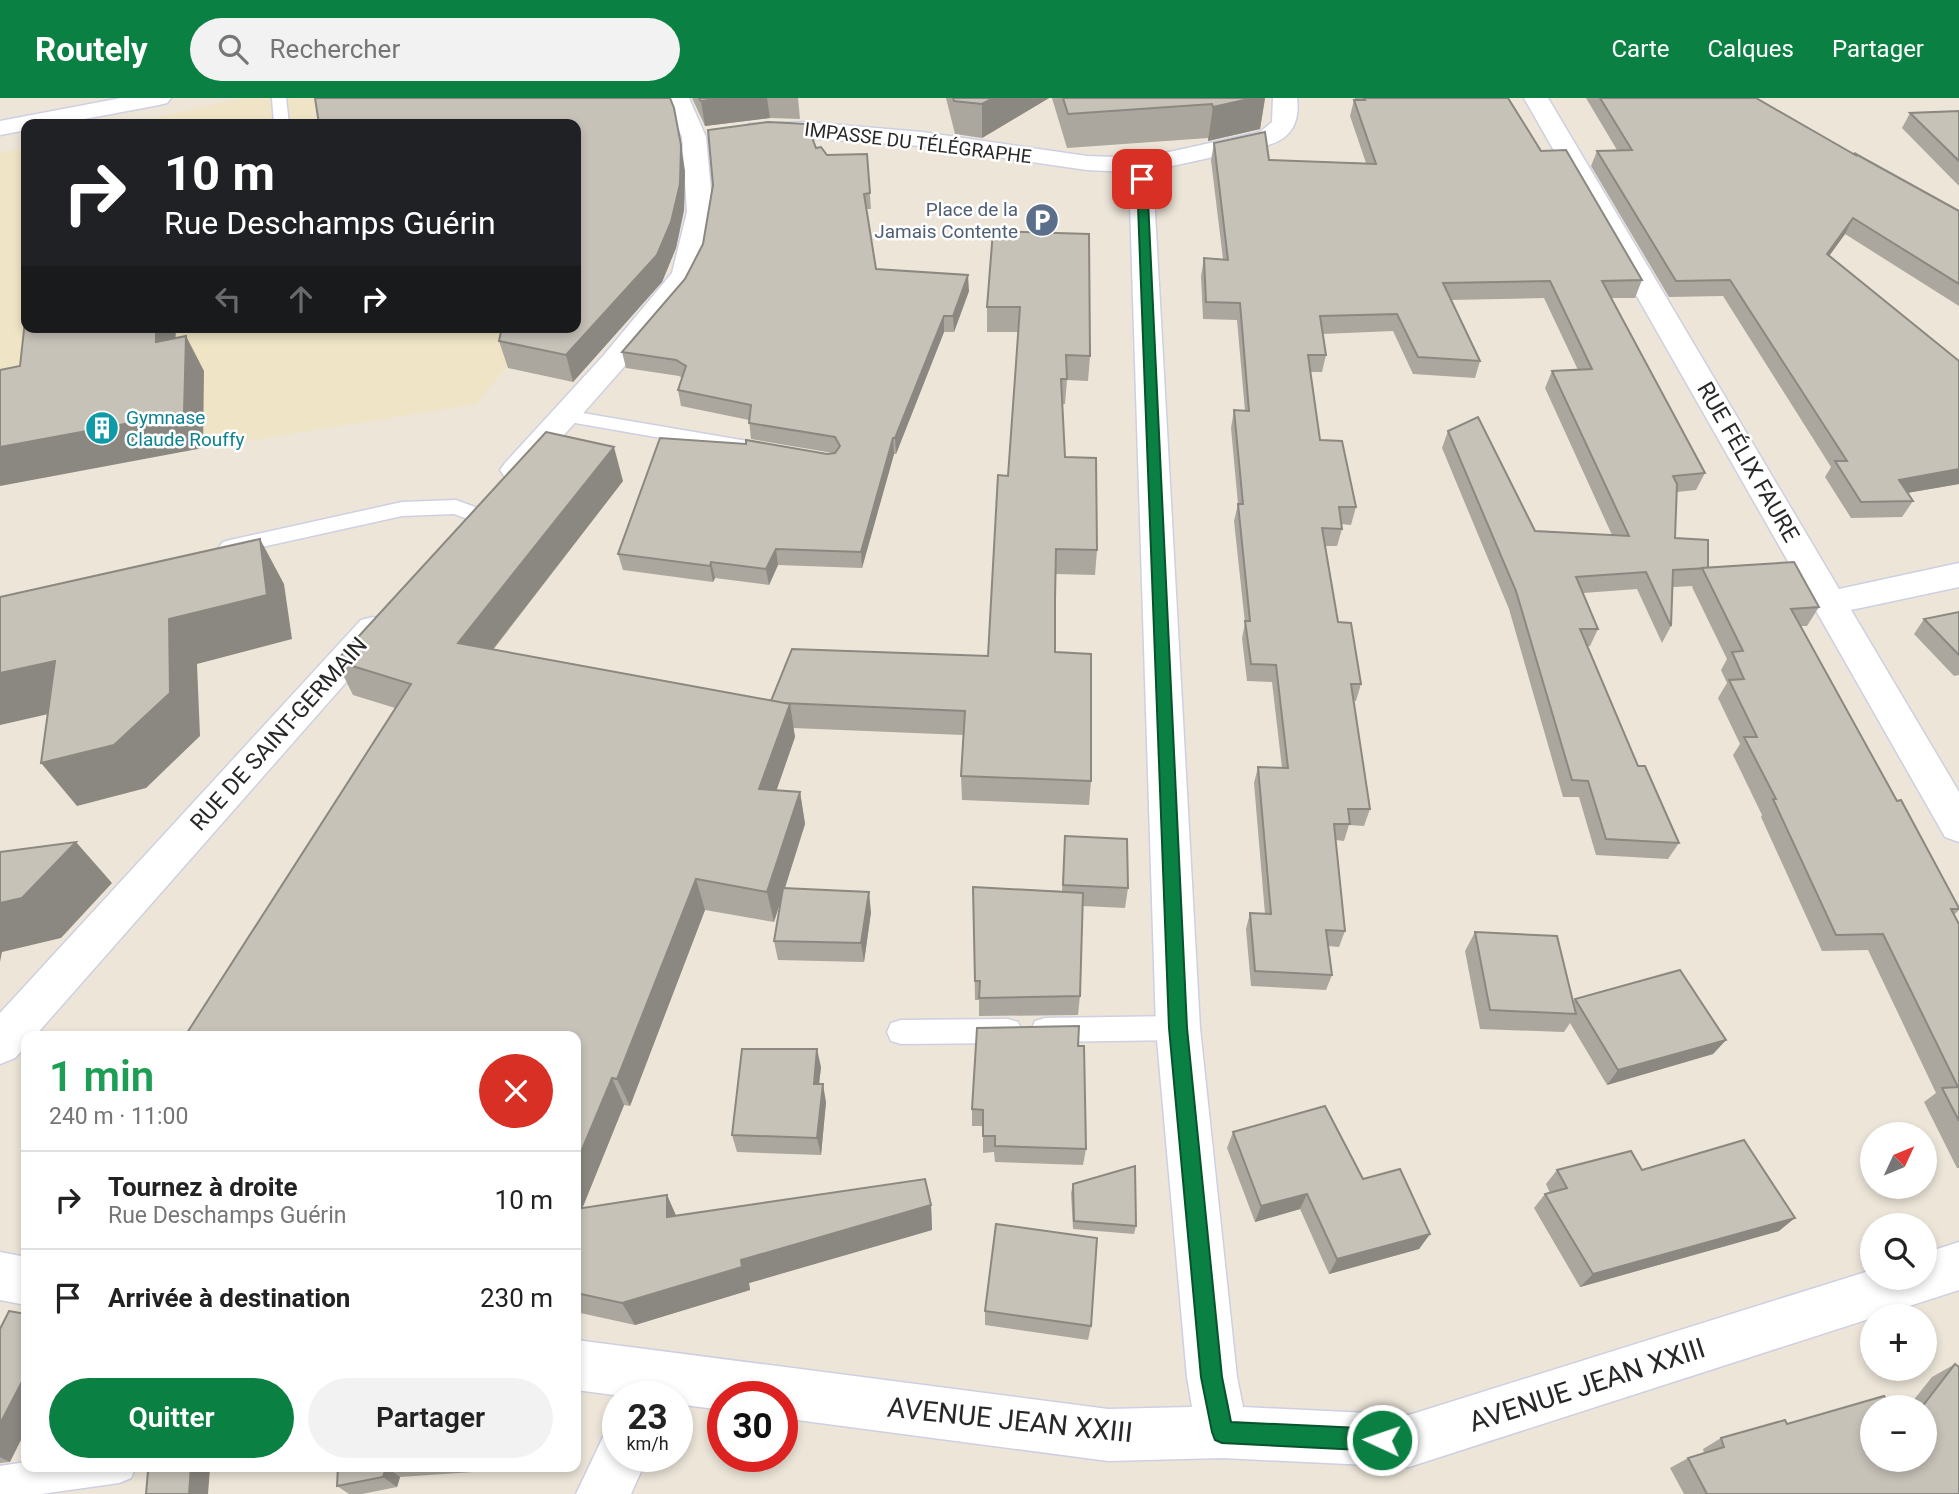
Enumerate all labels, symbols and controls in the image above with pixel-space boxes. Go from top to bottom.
search box [190,18,680,81]
text: Routely [35,30,148,69]
icon: search [214,30,252,68]
text: Rechercher [270,34,400,64]
text: Carte [1611,35,1669,63]
text: Calques [1707,35,1794,63]
text: Partager [1832,35,1924,63]
street label: IMPASSE DU TÉLÉGRAPHE [803,118,1033,168]
text: 10 m [164,145,275,202]
icon: right [49,147,140,238]
pin [1112,149,1172,209]
icon: arrive [1123,160,1161,198]
place label: Place de la Jamais Contente [874,198,1018,243]
parking icon: Place de la Jamais Contente [1023,201,1061,239]
text: Rue Deschamps Guérin [164,204,496,242]
icon: left [209,280,247,318]
icon: ahead [282,280,320,318]
icon: right [355,280,393,318]
street label: RUE FÉLIX FAURE [1691,377,1806,547]
place label: Gymnase Claude Rouffy [126,406,245,451]
building icon: Gymnase Claude Rouffy [83,409,121,447]
street label: RUE DE SAINT-GERMAIN [185,632,373,836]
text: 1 min [49,1052,154,1101]
button: close [479,1054,553,1128]
text: 240 m · 11:00 [49,1103,188,1130]
north arrow [1860,1122,1937,1199]
map controls [1860,1122,1937,1472]
text: Tournez à droite [108,1172,298,1202]
icon: right [49,1181,87,1219]
text: 10 m [495,1185,553,1215]
text: Rue Deschamps Guérin [108,1202,346,1229]
button: search [1860,1213,1937,1290]
icon: arrive [49,1279,87,1317]
text: Arrivée à destination [108,1283,350,1313]
text: 230 m [480,1283,553,1313]
button: + [1860,1304,1937,1381]
street label: AVENUE JEAN XXIII [1465,1331,1709,1439]
button: Quitter [49,1378,294,1458]
button: Partager [308,1378,553,1458]
speed limit sign: 30 [707,1381,798,1472]
street label: AVENUE JEAN XXIII [886,1391,1134,1449]
button: − [1860,1395,1937,1472]
text: 23 [627,1397,668,1438]
position arrow [1345,1403,1419,1477]
text: km/h [626,1433,669,1454]

